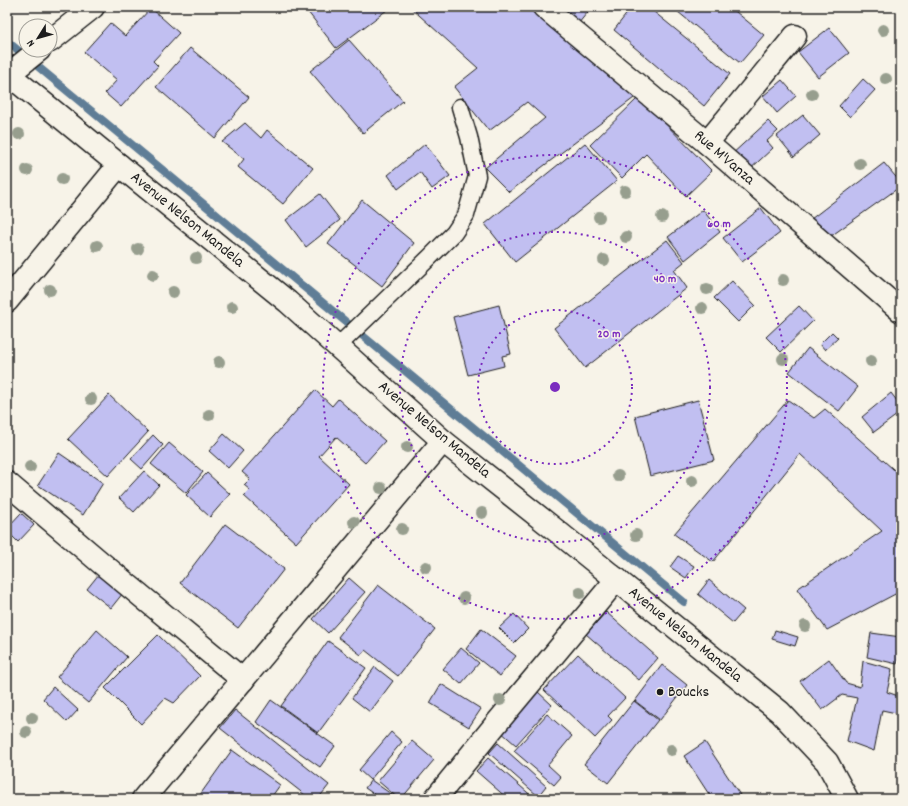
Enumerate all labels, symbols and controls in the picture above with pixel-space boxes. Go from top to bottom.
north arrow [18,18,58,58]
text: N [23,35,40,50]
street label: Rue M'Vanza [688,125,760,191]
street label: Avenue Nelson Mandela [125,167,250,274]
text: 60 m [707,216,731,233]
text: 40 m [654,271,676,288]
text: 20 m [598,326,620,343]
street label: Avenue Nelson Mandela [373,376,496,485]
centre of rings [548,380,562,394]
street label: Avenue Nelson Mandela [623,582,748,689]
place label: Boucks [668,681,710,704]
marker: Boucks [655,687,665,697]

